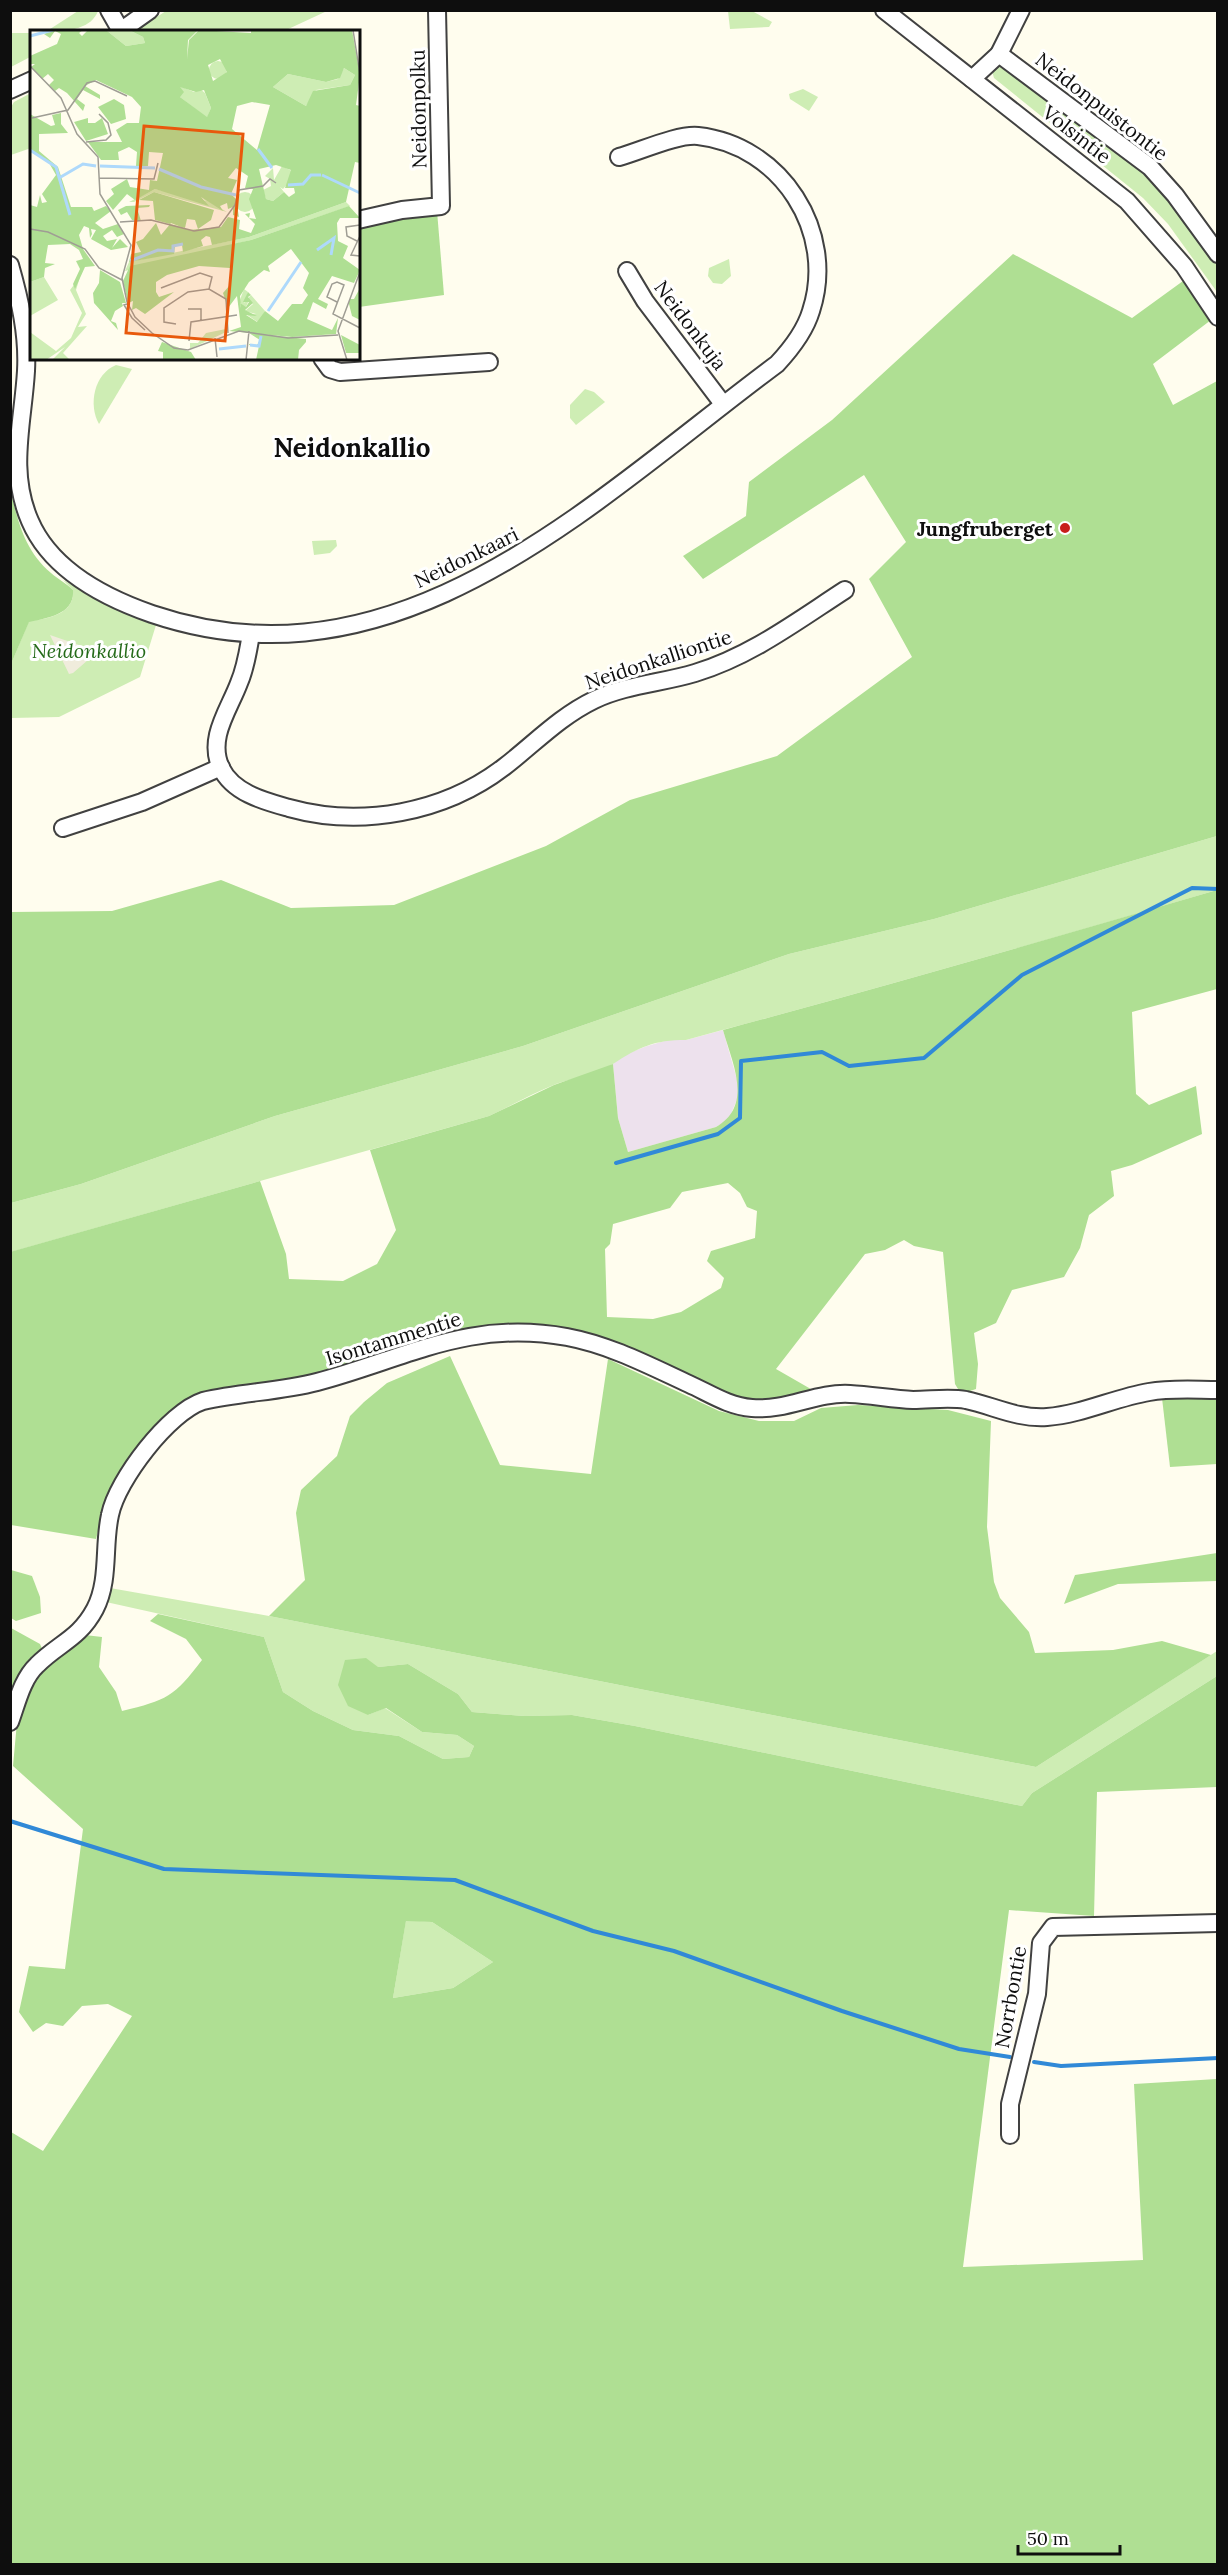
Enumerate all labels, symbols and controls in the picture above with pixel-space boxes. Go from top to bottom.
inset map [30,30,360,360]
street label: Neidonpuistontie [1031,46,1174,166]
street label: Neidonpolku [404,49,432,169]
street label: Volsintie [1037,99,1117,169]
street label: Neidonkuja [649,275,733,375]
district label: Neidonkallio [273,431,431,464]
place label: Jungfruberget [917,516,1054,541]
street label: Neidonkaari [410,521,522,593]
marker: Jungfruberget [1058,521,1072,535]
street label: Neidonkalliontie [582,623,735,694]
park label: Neidonkallio [32,638,146,663]
street label: Isontammentie [322,1305,464,1370]
street label: Norrbontie [989,1944,1031,2050]
scale bar [1018,2518,1120,2556]
text: 50 m [1027,2527,1069,2550]

